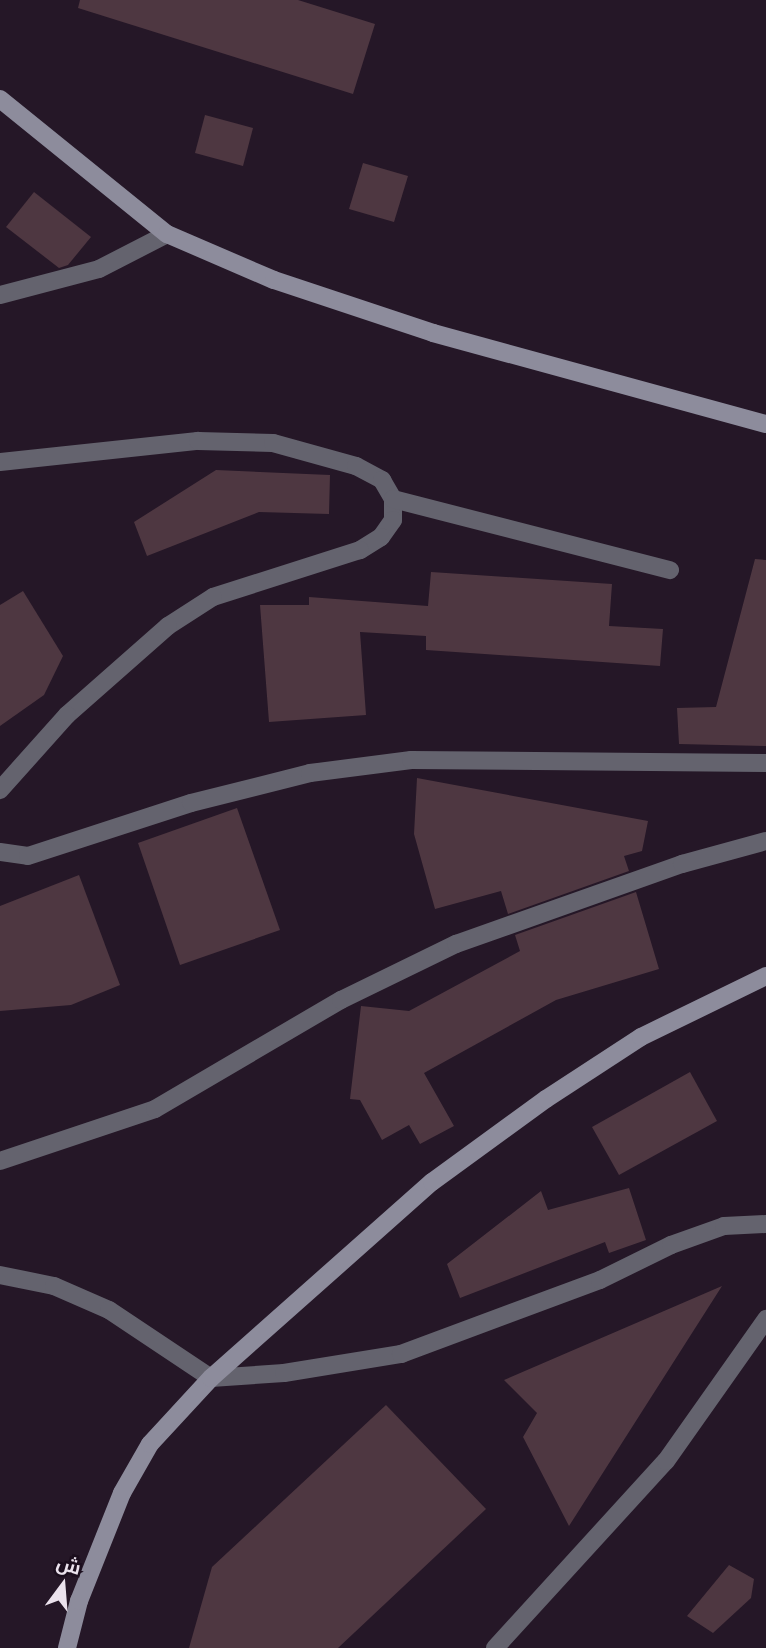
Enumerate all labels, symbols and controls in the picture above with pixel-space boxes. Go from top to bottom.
north arrow [28,1550,98,1620]
text: ش [54,1550,84,1580]

